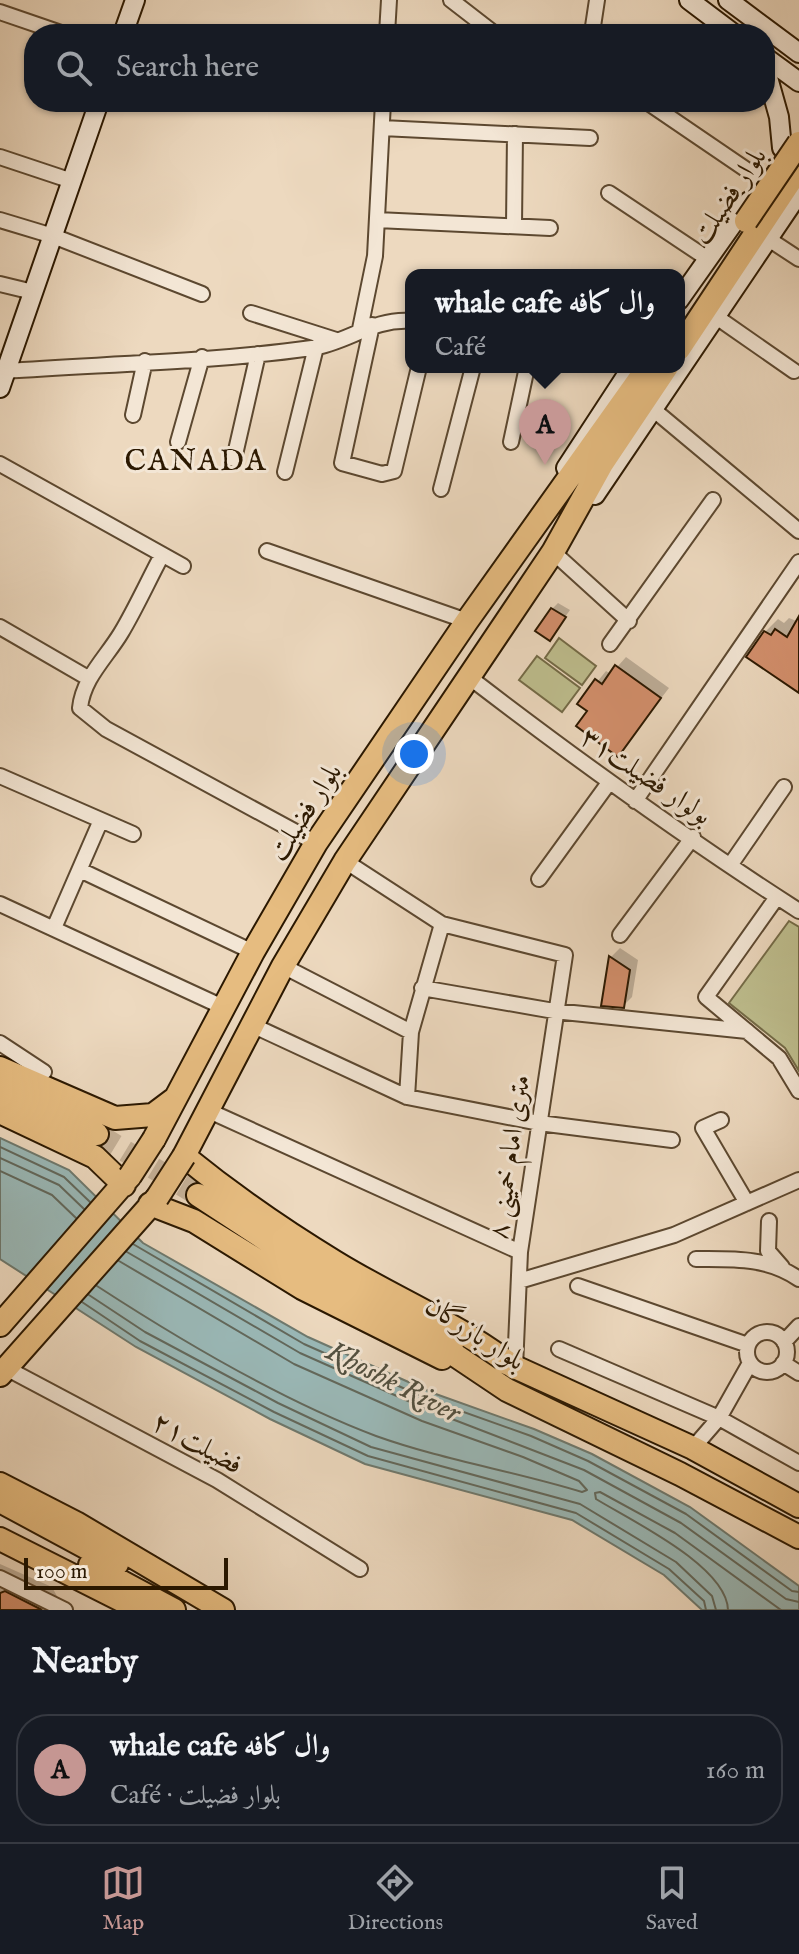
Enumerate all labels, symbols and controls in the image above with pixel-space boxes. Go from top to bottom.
search box [24,24,775,112]
icon: search [52,46,96,90]
text: Search here [116,49,259,87]
street label: بلوار فضیلت [685,141,775,252]
popup [405,269,685,373]
text: whale cafe وال کافه [435,285,655,323]
text: Café [435,331,486,364]
pin: A [519,399,571,465]
district label: CANADA [125,443,267,481]
street label: بولوار فضیلت۳۱ [573,720,718,834]
your location [394,734,434,774]
street label: بلوار فضیلت [261,757,351,868]
street label: ۸ متری امام خمینی [482,1073,544,1243]
street label: بلوار بازرگان [418,1288,532,1379]
water label: Khoshk River [319,1332,468,1434]
street label: فضیلت۲۱ [145,1405,248,1483]
scale bar [24,1554,228,1590]
text: 100 m [36,1558,88,1586]
text: Nearby [32,1641,138,1684]
text: whale cafe وال کافه [110,1728,330,1766]
text: A [51,1754,69,1787]
text: 160 m [706,1754,765,1787]
text: Café · بلوار فضیلت [110,1779,281,1812]
tab: Map [101,1861,145,1937]
tab: Directions [348,1861,443,1937]
tab: Saved [646,1861,698,1937]

